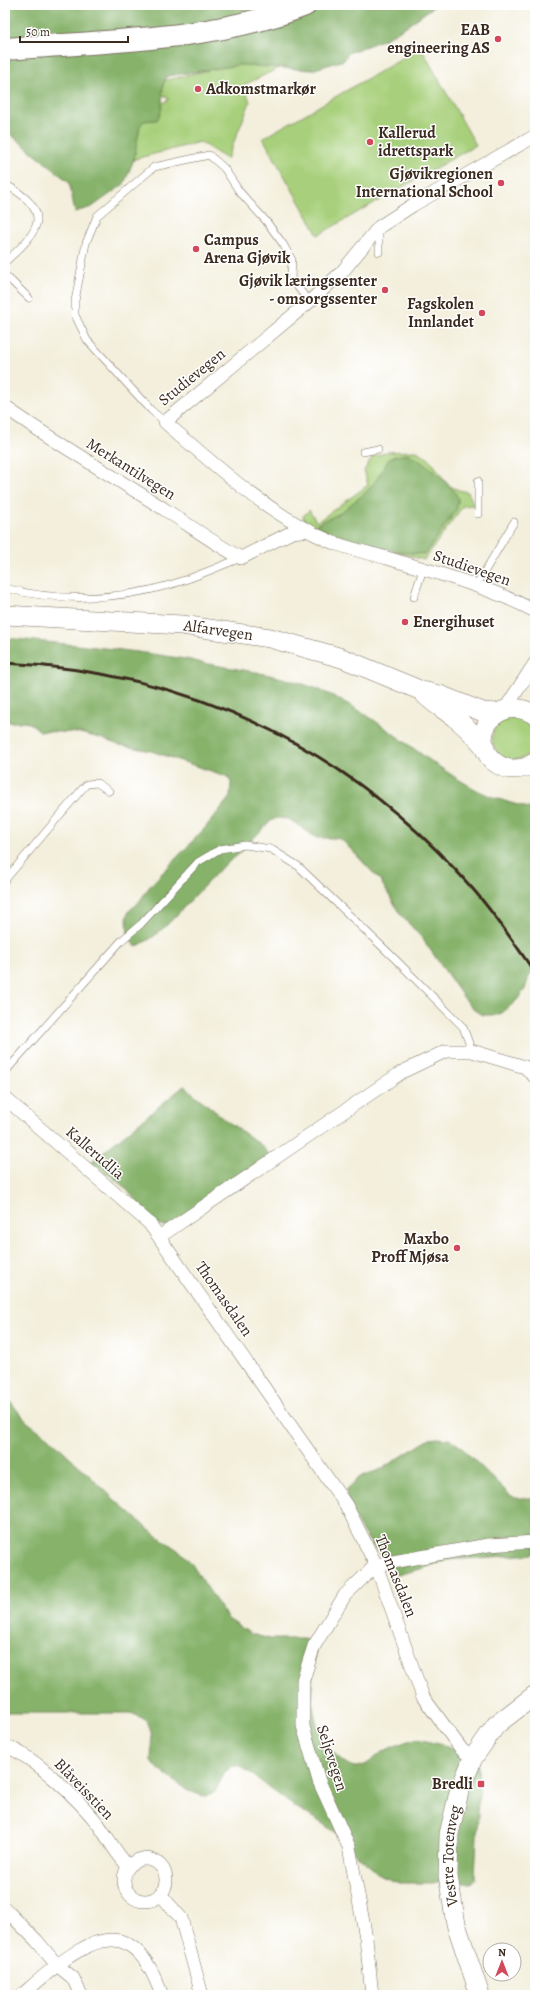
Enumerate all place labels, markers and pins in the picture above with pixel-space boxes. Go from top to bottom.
place label: EAB engineering AS [387,19,490,59]
marker: EAB engineering AS [493,34,503,44]
place label: Adkomstmarkør [205,78,317,100]
marker: Adkomstmarkør [193,84,203,94]
place label: Kallerud idrettspark [378,122,454,162]
marker: Kallerud idrettspark [365,137,375,147]
place label: Gjøvikregionen International School [356,163,494,203]
marker: Gjøvikregionen International School [496,178,506,188]
place label: Campus Arena Gjøvik [203,229,291,269]
marker: Campus Arena Gjøvik [191,244,201,254]
place label: Gjøvik læringssenter - omsorgssenter [239,270,377,310]
marker: Gjøvik læringssenter - omsorgssenter [380,285,390,295]
place label: Fagskolen Innlandet [407,293,475,333]
marker: Fagskolen Innlandet [477,308,487,318]
place label: Energihuset [413,611,495,633]
marker: Energihuset [400,617,410,627]
place label: Maxbo Proff Mjøsa [371,1228,449,1268]
marker: Maxbo Proff Mjøsa [452,1243,462,1253]
place label: Bredli [432,1773,473,1795]
marker: Bredli [476,1779,486,1789]

